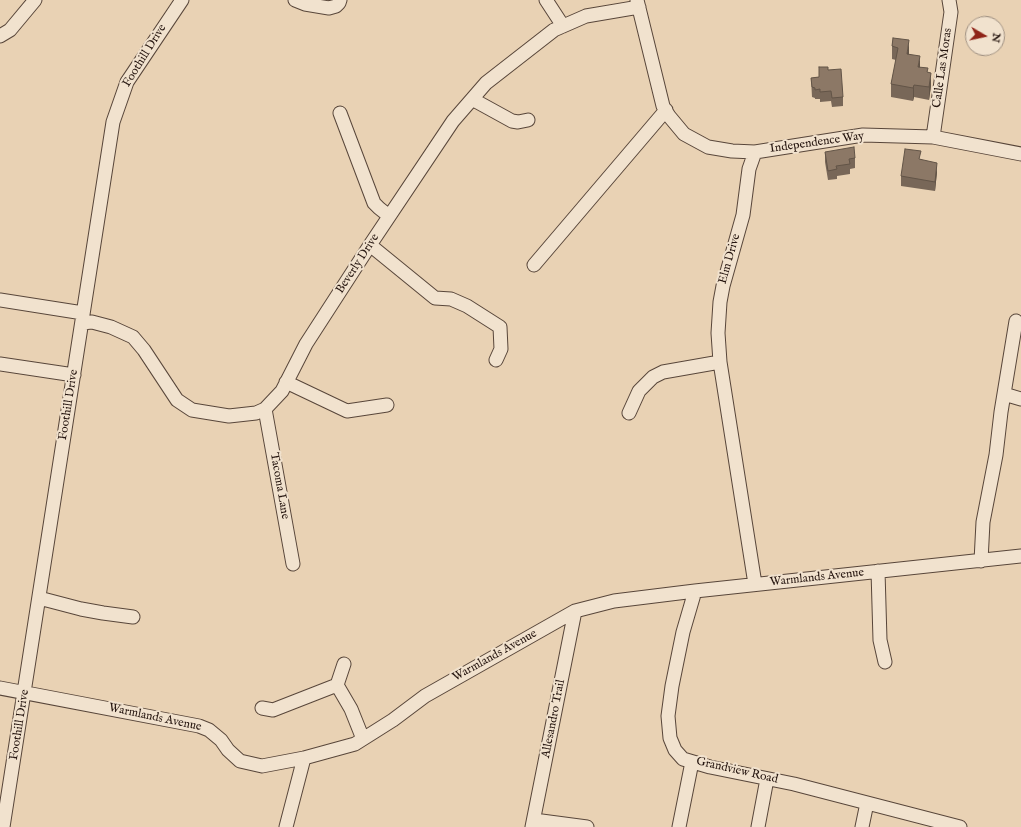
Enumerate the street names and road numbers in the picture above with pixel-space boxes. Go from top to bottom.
street label: Foothill Drive [120,22,170,90]
street label: Calle Las Moras [930,27,956,109]
street label: Independence Way [769,129,865,157]
street label: Beverly Drive [333,231,383,297]
street label: Elm Drive [716,232,744,286]
street label: Foothill Drive [56,369,82,441]
street label: Tacoma Lane [266,452,292,520]
street label: Warmlands Avenue [769,566,865,590]
street label: Warmlands Avenue [450,627,540,685]
street label: Allesandro Trail [539,678,569,760]
street label: Foothill Drive [7,689,33,761]
street label: Warmlands Avenue [107,701,203,735]
street label: Grandview Road [695,755,779,787]

